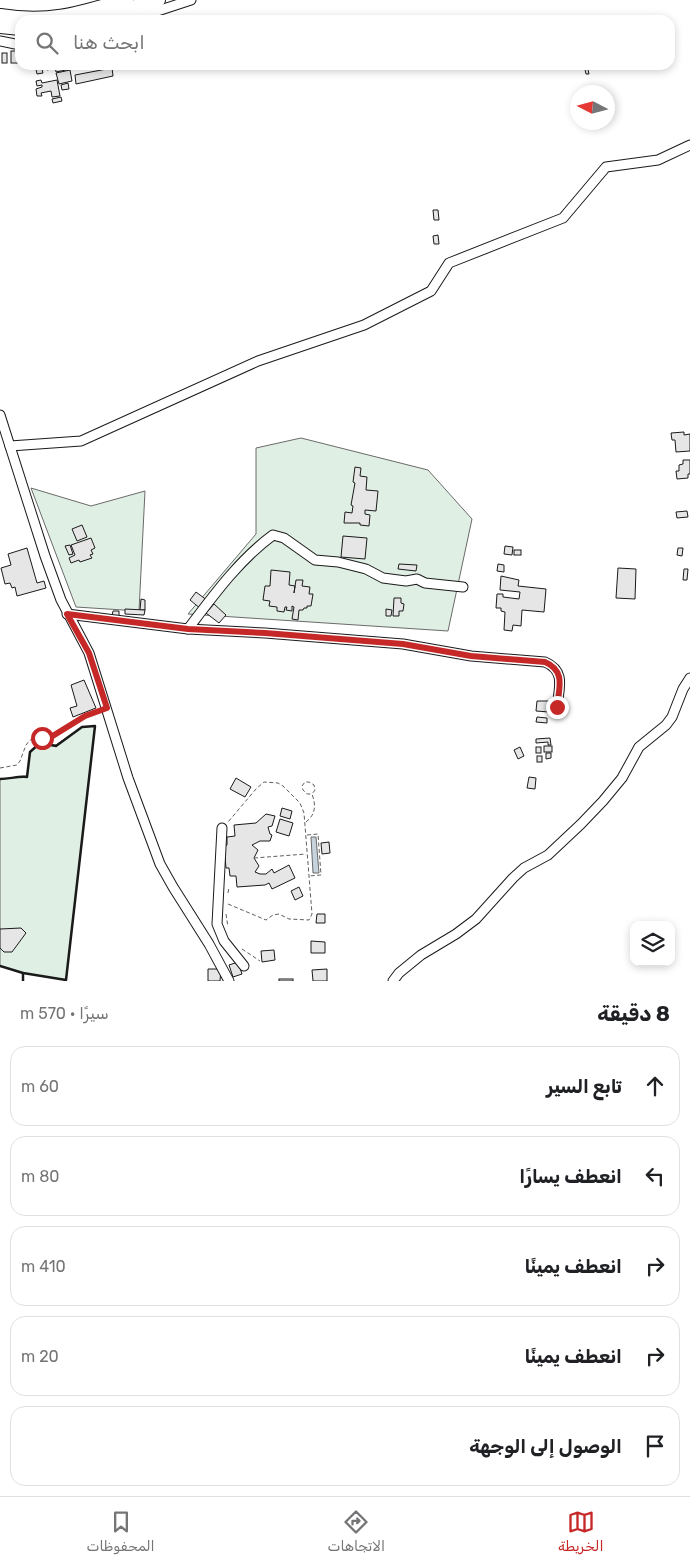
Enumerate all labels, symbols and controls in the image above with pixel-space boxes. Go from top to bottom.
search box [15,15,675,70]
icon: search [33,29,61,57]
text: ابحث هنا [73,31,145,54]
north arrow [570,85,615,130]
route end [546,696,569,719]
route start [31,727,54,750]
map controls [630,921,675,966]
button: layers [630,921,675,966]
text: 8 دقيقة [597,1001,670,1026]
text: سيرًا · 570 m [20,1004,109,1023]
icon: ahead [641,1072,669,1100]
text: تابع السير [546,1075,622,1098]
text: 60 m [21,1077,59,1096]
icon: left [641,1162,669,1190]
text: انعطف يسارًا [519,1165,622,1188]
text: 80 m [21,1167,60,1186]
icon: right [641,1252,669,1280]
text: انعطف يمينًا [525,1255,622,1278]
text: 410 m [21,1257,66,1276]
icon: right [641,1342,669,1370]
text: انعطف يمينًا [525,1345,622,1368]
text: 20 m [21,1347,59,1366]
icon: arrive [641,1432,669,1460]
text: الوصول إلى الوجهة [469,1435,622,1458]
tab: المحفوظات [87,1508,155,1555]
tab: الاتجاهات [328,1508,385,1555]
tab: الخريطة [558,1508,604,1555]

